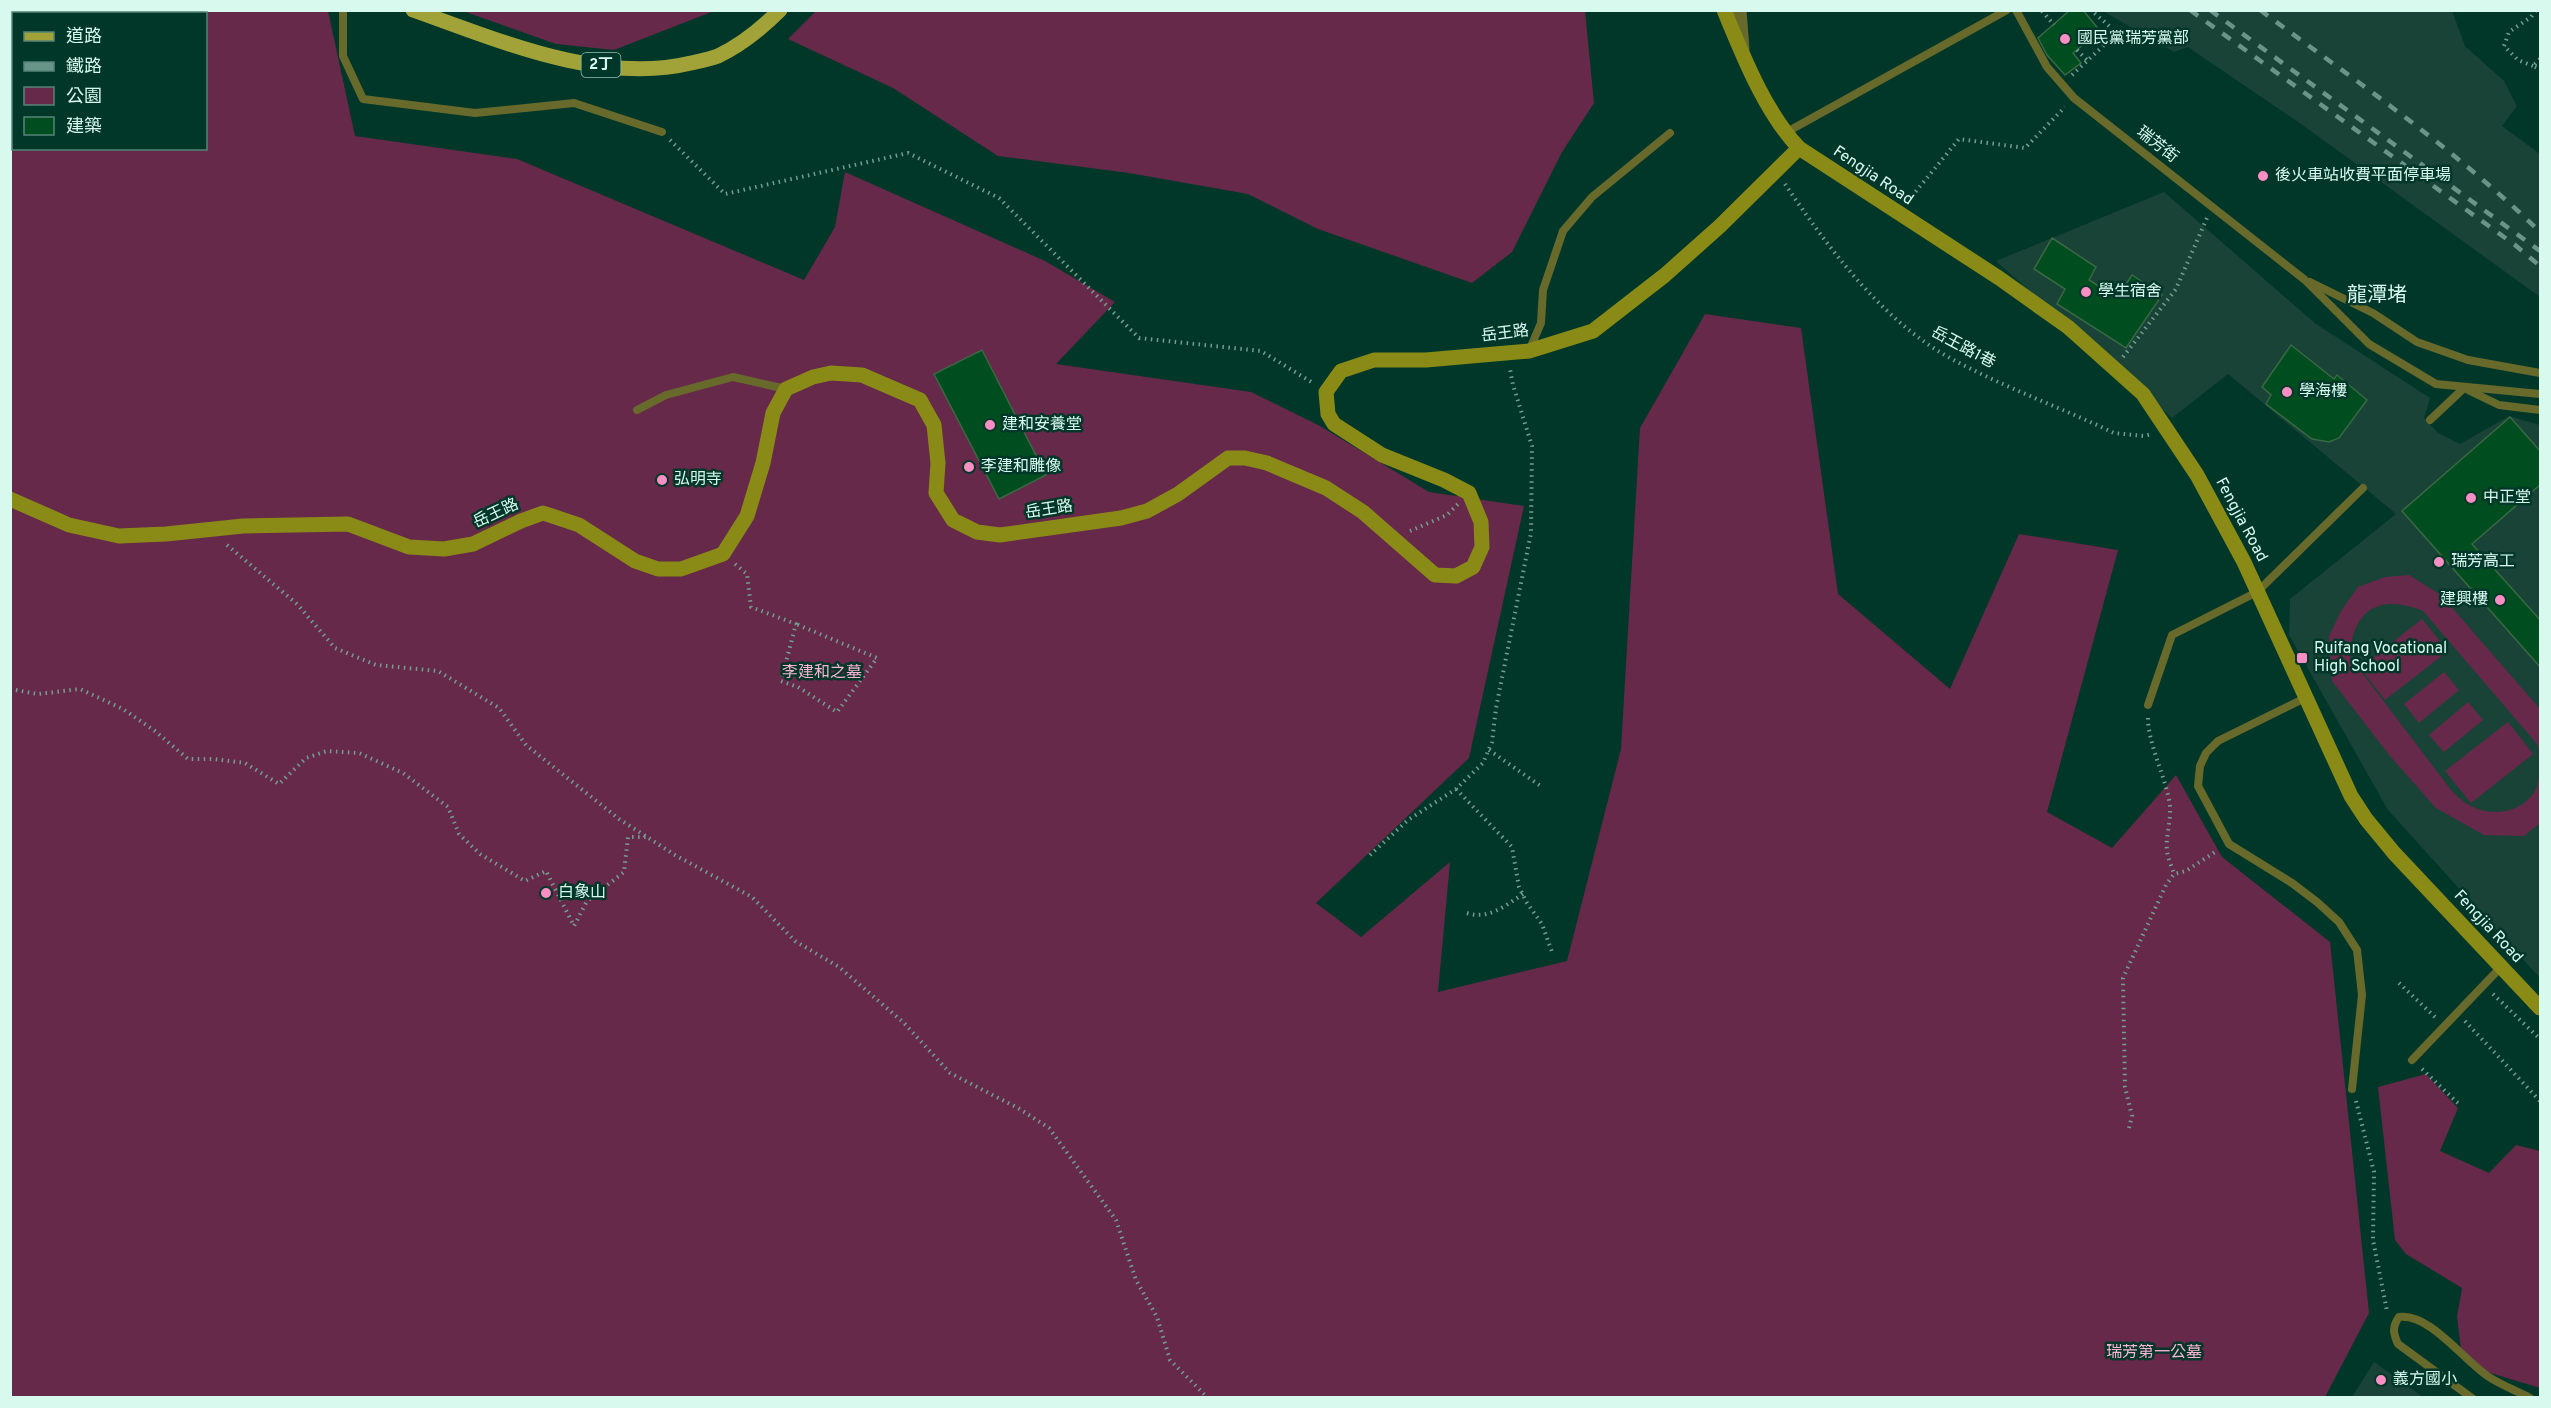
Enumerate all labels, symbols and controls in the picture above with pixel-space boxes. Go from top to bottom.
legend [12,12,207,150]
text: 道路 [66,26,102,49]
place label: 國民黨瑞芳黨部 [2077,29,2189,49]
marker: 國民黨瑞芳黨部 [2058,32,2072,46]
road number: 2丁 [582,53,620,77]
text: 鐵路 [66,56,102,79]
text: 公園 [66,86,102,109]
text: 建築 [66,116,102,139]
street label: 瑞芳街 [2132,122,2182,168]
street label: Fengjia Road [1829,142,1917,210]
place label: 後火車站收費平面停車場 [2275,166,2451,186]
marker: 後火車站收費平面停車場 [2256,169,2270,183]
place label: 學生宿舍 [2098,282,2162,302]
district label: 龍潭堵 [2347,283,2407,309]
marker: 學生宿舍 [2079,285,2093,299]
street label: 岳王路 [1480,321,1530,347]
street label: 岳王路1巷 [1927,323,1999,373]
place label: 學海樓 [2299,382,2347,402]
marker: 學海樓 [2280,385,2294,399]
place label: 建和安養堂 [1002,415,1082,435]
marker: 建和安養堂 [983,418,997,432]
place label: 李建和雕像 [981,457,1061,477]
marker: 李建和雕像 [962,460,976,474]
place label: 弘明寺 [674,470,722,490]
marker: 弘明寺 [655,473,669,487]
street label: Fengjia Road [2210,474,2272,566]
place label: 中正堂 [2483,488,2531,508]
marker: 中正堂 [2464,491,2478,505]
street label: 岳王路 [470,495,522,533]
street label: 岳王路 [1024,496,1074,524]
place label: 瑞芳高工 [2451,552,2515,572]
marker: 瑞芳高工 [2432,555,2446,569]
place label: 建興樓 [2440,590,2488,610]
marker: 建興樓 [2493,593,2507,607]
place label: Ruifang Vocational High School [2314,639,2447,677]
marker: Ruifang Vocational High School [2295,651,2309,665]
park label: 李建和之墓 [782,663,862,683]
place label: 白象山 [558,882,606,903]
marker: 白象山 [539,886,553,900]
street label: Fengjia Road [2449,886,2527,968]
park label: 瑞芳第一公墓 [2106,1343,2202,1363]
place label: 義方國小 [2393,1370,2457,1390]
marker: 義方國小 [2374,1373,2388,1387]

